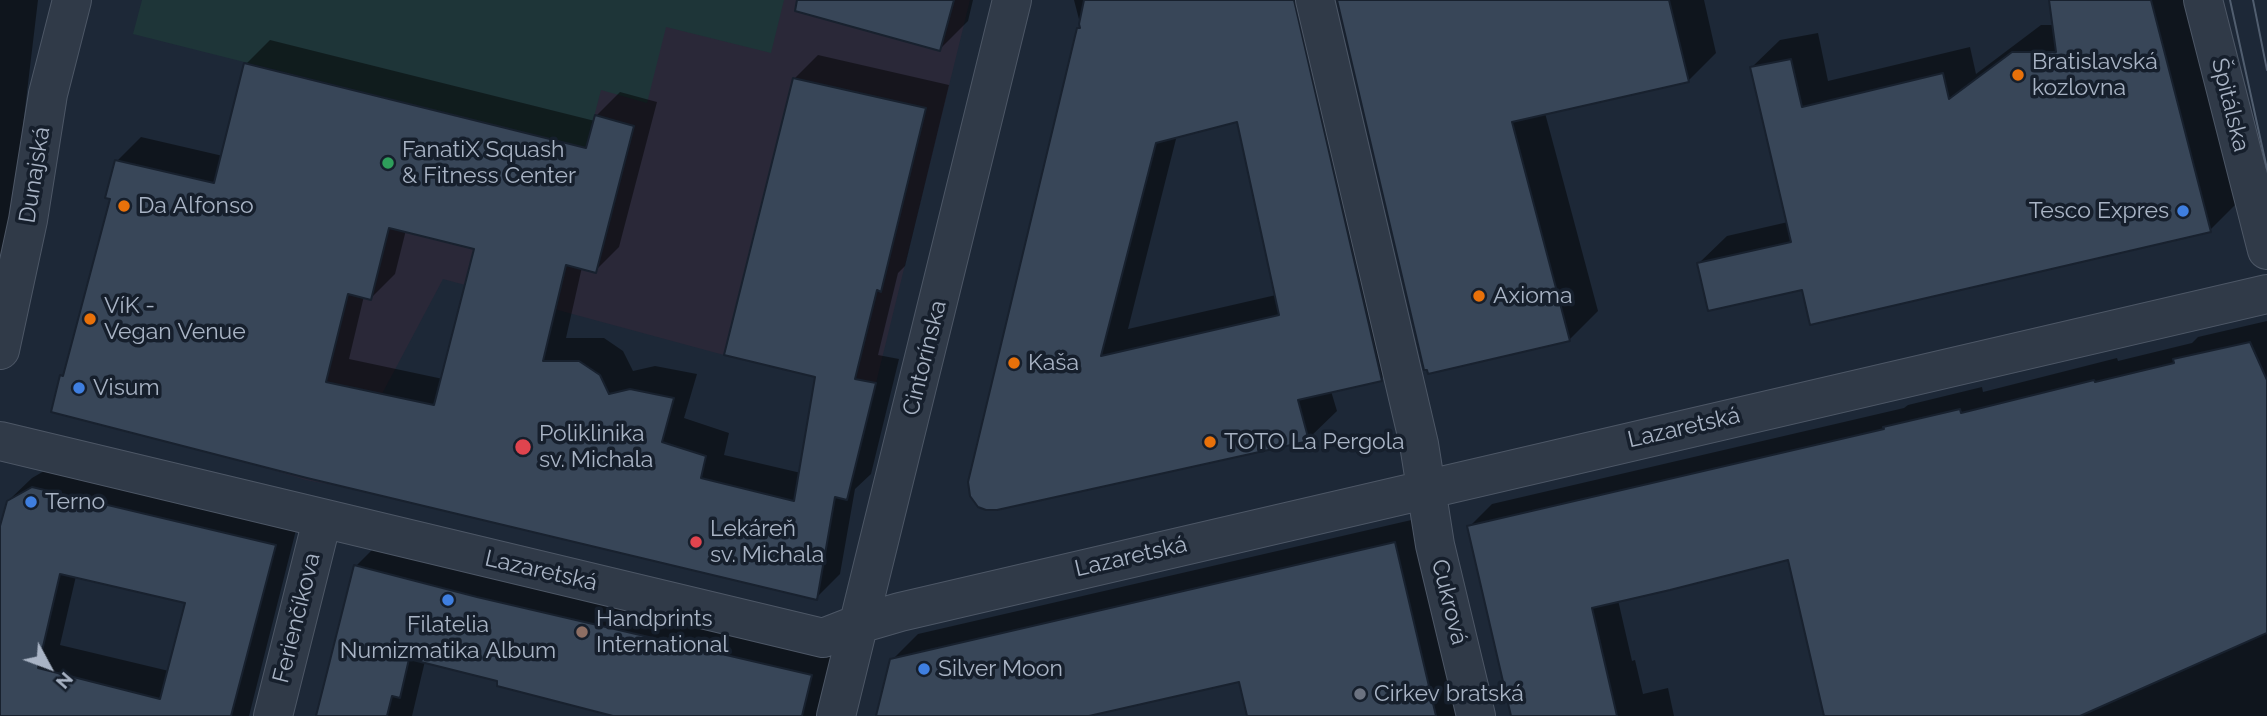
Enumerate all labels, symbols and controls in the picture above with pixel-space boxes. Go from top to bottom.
place label: Bratislavská kozlovna [2032,48,2158,102]
street label: Špitálska [2205,55,2255,155]
marker: Bratislavská kozlovna [2010,67,2026,83]
street label: Dunajská [14,125,56,225]
place label: FanatiX Squash & Fitness Center [402,136,576,190]
marker: FanatiX Squash & Fitness Center [380,155,396,171]
place label: Da Alfonso [138,192,254,220]
place label: Tesco Expres [2029,197,2169,225]
marker: Da Alfonso [116,198,132,214]
marker: Tesco Expres [2175,203,2191,219]
place label: Axioma [1493,282,1573,310]
marker: Axioma [1471,288,1487,304]
place label: VíK - Vegan Venue [104,292,246,346]
street label: Cintorínska [897,298,953,418]
marker: VíK - Vegan Venue [82,311,98,327]
place label: Kaša [1028,349,1079,377]
marker: Kaša [1006,355,1022,371]
place label: Visum [93,374,160,402]
marker: Visum [71,380,87,396]
street label: Lazaretská [1625,402,1743,454]
place label: Poliklinika sv. Michala [539,420,653,474]
place label: TOTO La Pergola [1224,428,1405,456]
marker: TOTO La Pergola [1202,434,1218,450]
marker: Poliklinika sv. Michala [513,437,533,457]
place label: Terno [45,488,105,516]
marker: Terno [23,494,39,510]
place label: Lekáreň sv. Michala [710,515,824,569]
street label: Lazaretská [1072,531,1190,583]
marker: Lekáreň sv. Michala [688,534,704,550]
street label: Lazaretská [482,545,600,597]
street label: Ferienčíkova [267,550,327,686]
street label: Cukrová [1425,556,1473,648]
marker: Filatelia Numizmatika Album [440,592,456,608]
place label: Handprints International [596,605,729,659]
place label: Filatelia Numizmatika Album [340,611,556,665]
marker: Handprints International [574,624,590,640]
north arrow [14,632,84,702]
place label: Silver Moon [938,655,1063,683]
marker: Silver Moon [916,661,932,677]
text: N [52,668,78,693]
place label: Cirkev bratská [1374,680,1524,708]
marker: Cirkev bratská [1352,686,1368,702]

